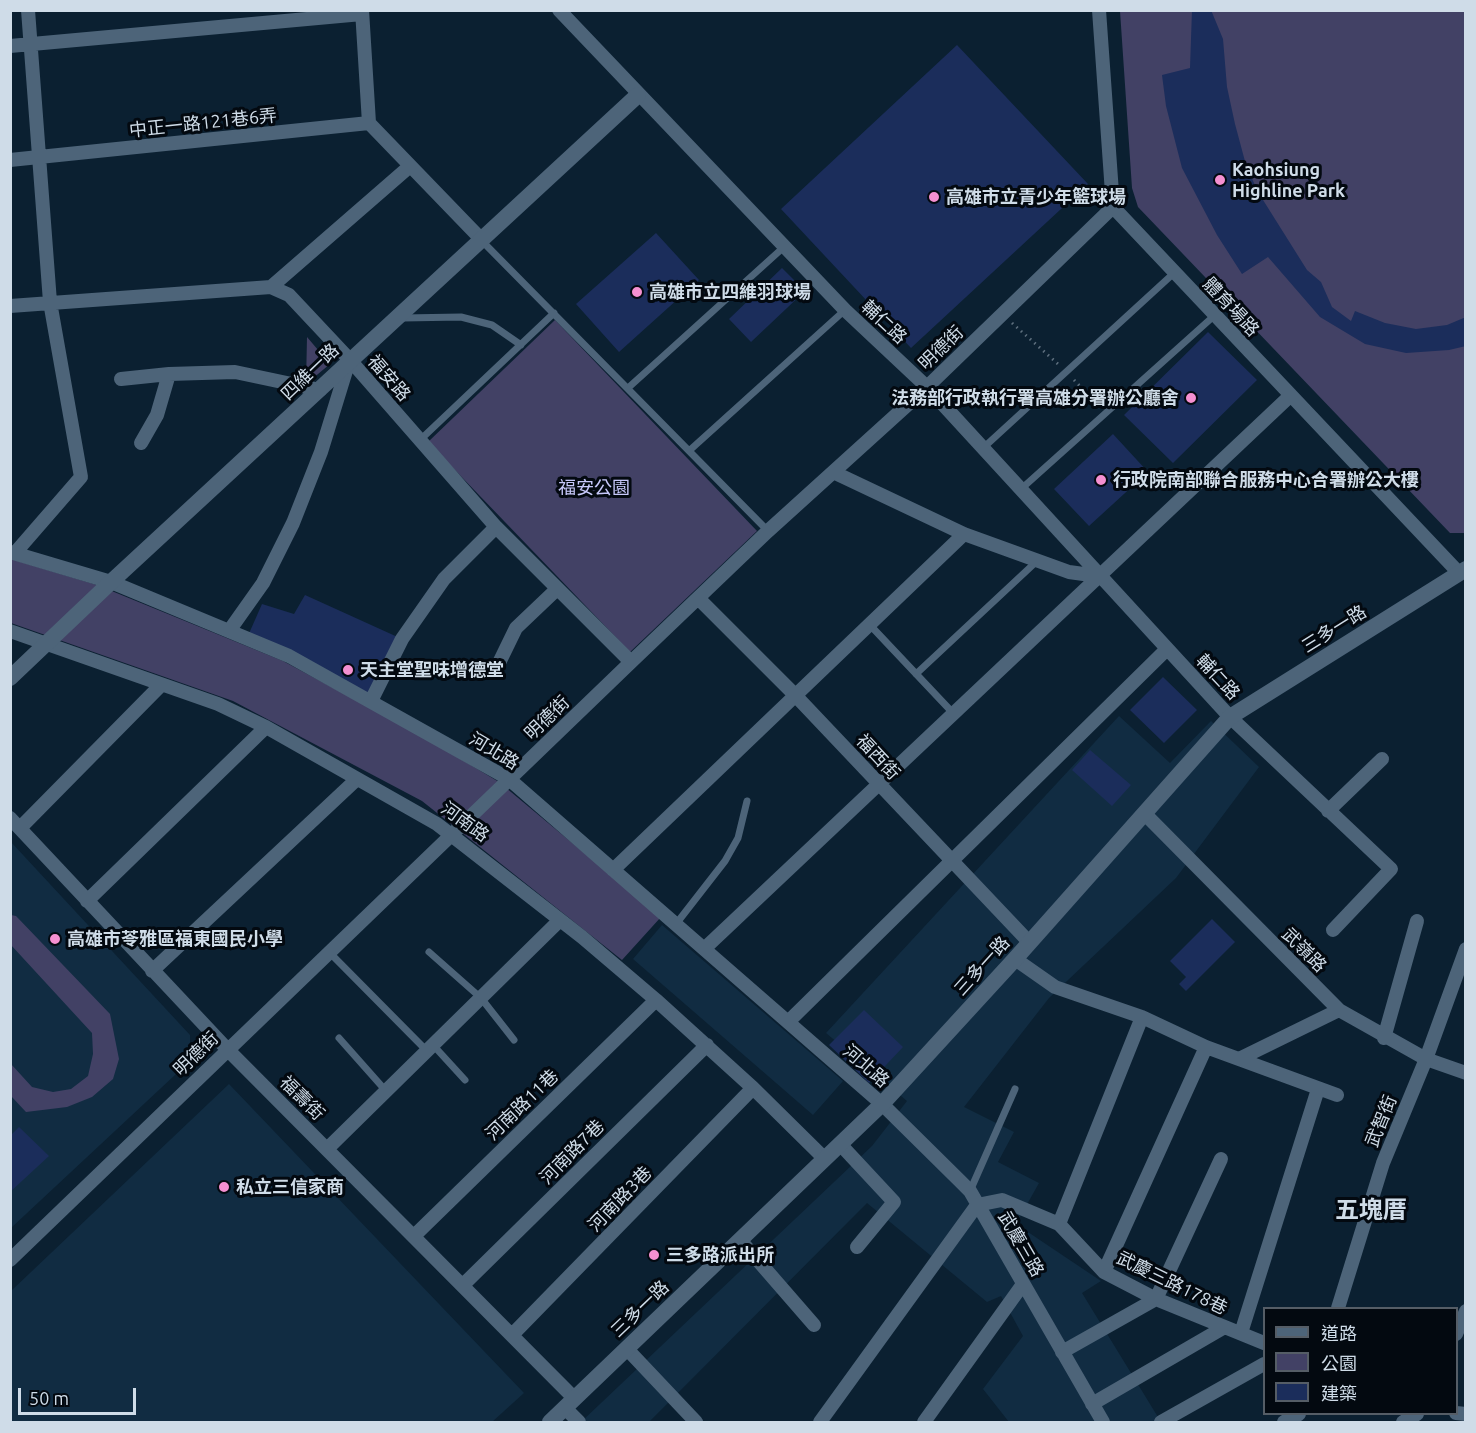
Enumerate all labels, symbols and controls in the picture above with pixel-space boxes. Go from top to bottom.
street label: 中正一路121巷6弄 [128,104,278,142]
place label: Kaohsiung Highline Park [1232,159,1345,201]
marker: Kaohsiung Highline Park [1213,173,1227,187]
place label: 高雄市立青少年籃球場 [946,186,1126,208]
marker: 高雄市立青少年籃球場 [927,190,941,204]
street label: 體育場路 [1199,273,1263,341]
place label: 高雄市立四維羽球場 [649,281,811,303]
marker: 高雄市立四維羽球場 [630,285,644,299]
street label: 輔仁路 [857,296,911,348]
street label: 明德街 [914,321,968,375]
street label: 四維一路 [277,339,343,405]
street label: 福安路 [363,351,415,405]
place label: 法務部行政執行署高雄分署辦公廳舍 [891,387,1179,409]
marker: 法務部行政執行署高雄分署辦公廳舍 [1184,391,1198,405]
place label: 行政院南部聯合服務中心合署辦公大樓 [1113,469,1419,491]
marker: 行政院南部聯合服務中心合署辦公大樓 [1094,473,1108,487]
park label: 福安公園 [558,477,630,499]
street label: 三多一路 [1298,601,1370,657]
street label: 輔仁路 [1192,650,1244,704]
place label: 天主堂聖味增德堂 [360,659,504,681]
marker: 天主堂聖味增德堂 [341,663,355,677]
street label: 明德街 [520,691,574,745]
street label: 河北路 [465,728,523,774]
street label: 福西街 [852,730,904,784]
street label: 河南路 [437,797,493,847]
street label: 武嶺路 [1277,923,1331,977]
place label: 高雄市苓雅區福東國民小學 [67,928,283,950]
marker: 高雄市苓雅區福東國民小學 [48,932,62,946]
street label: 三多一路 [950,932,1014,1000]
street label: 明德街 [169,1027,223,1081]
street label: 河北路 [839,1040,893,1092]
street label: 河南路11巷 [481,1065,563,1145]
street label: 福壽街 [275,1071,329,1125]
street label: 武智街 [1361,1092,1401,1150]
street label: 河南路7巷 [535,1115,609,1189]
street label: 河南路3巷 [584,1162,656,1236]
place label: 私立三信家商 [236,1176,344,1198]
marker: 私立三信家商 [217,1180,231,1194]
district label: 五塊厝 [1335,1196,1407,1224]
street label: 武慶三路 [994,1207,1048,1281]
place label: 三多路派出所 [666,1244,774,1266]
street label: 武慶三路178巷 [1113,1247,1231,1319]
marker: 三多路派出所 [647,1248,661,1262]
street label: 三多一路 [607,1276,673,1342]
legend [1263,1307,1458,1415]
text: 道路 [1321,1323,1357,1343]
text: 公園 [1321,1353,1357,1373]
scale bar [21,1376,140,1414]
text: 建築 [1321,1383,1357,1403]
text: 50 m [29,1388,69,1408]

